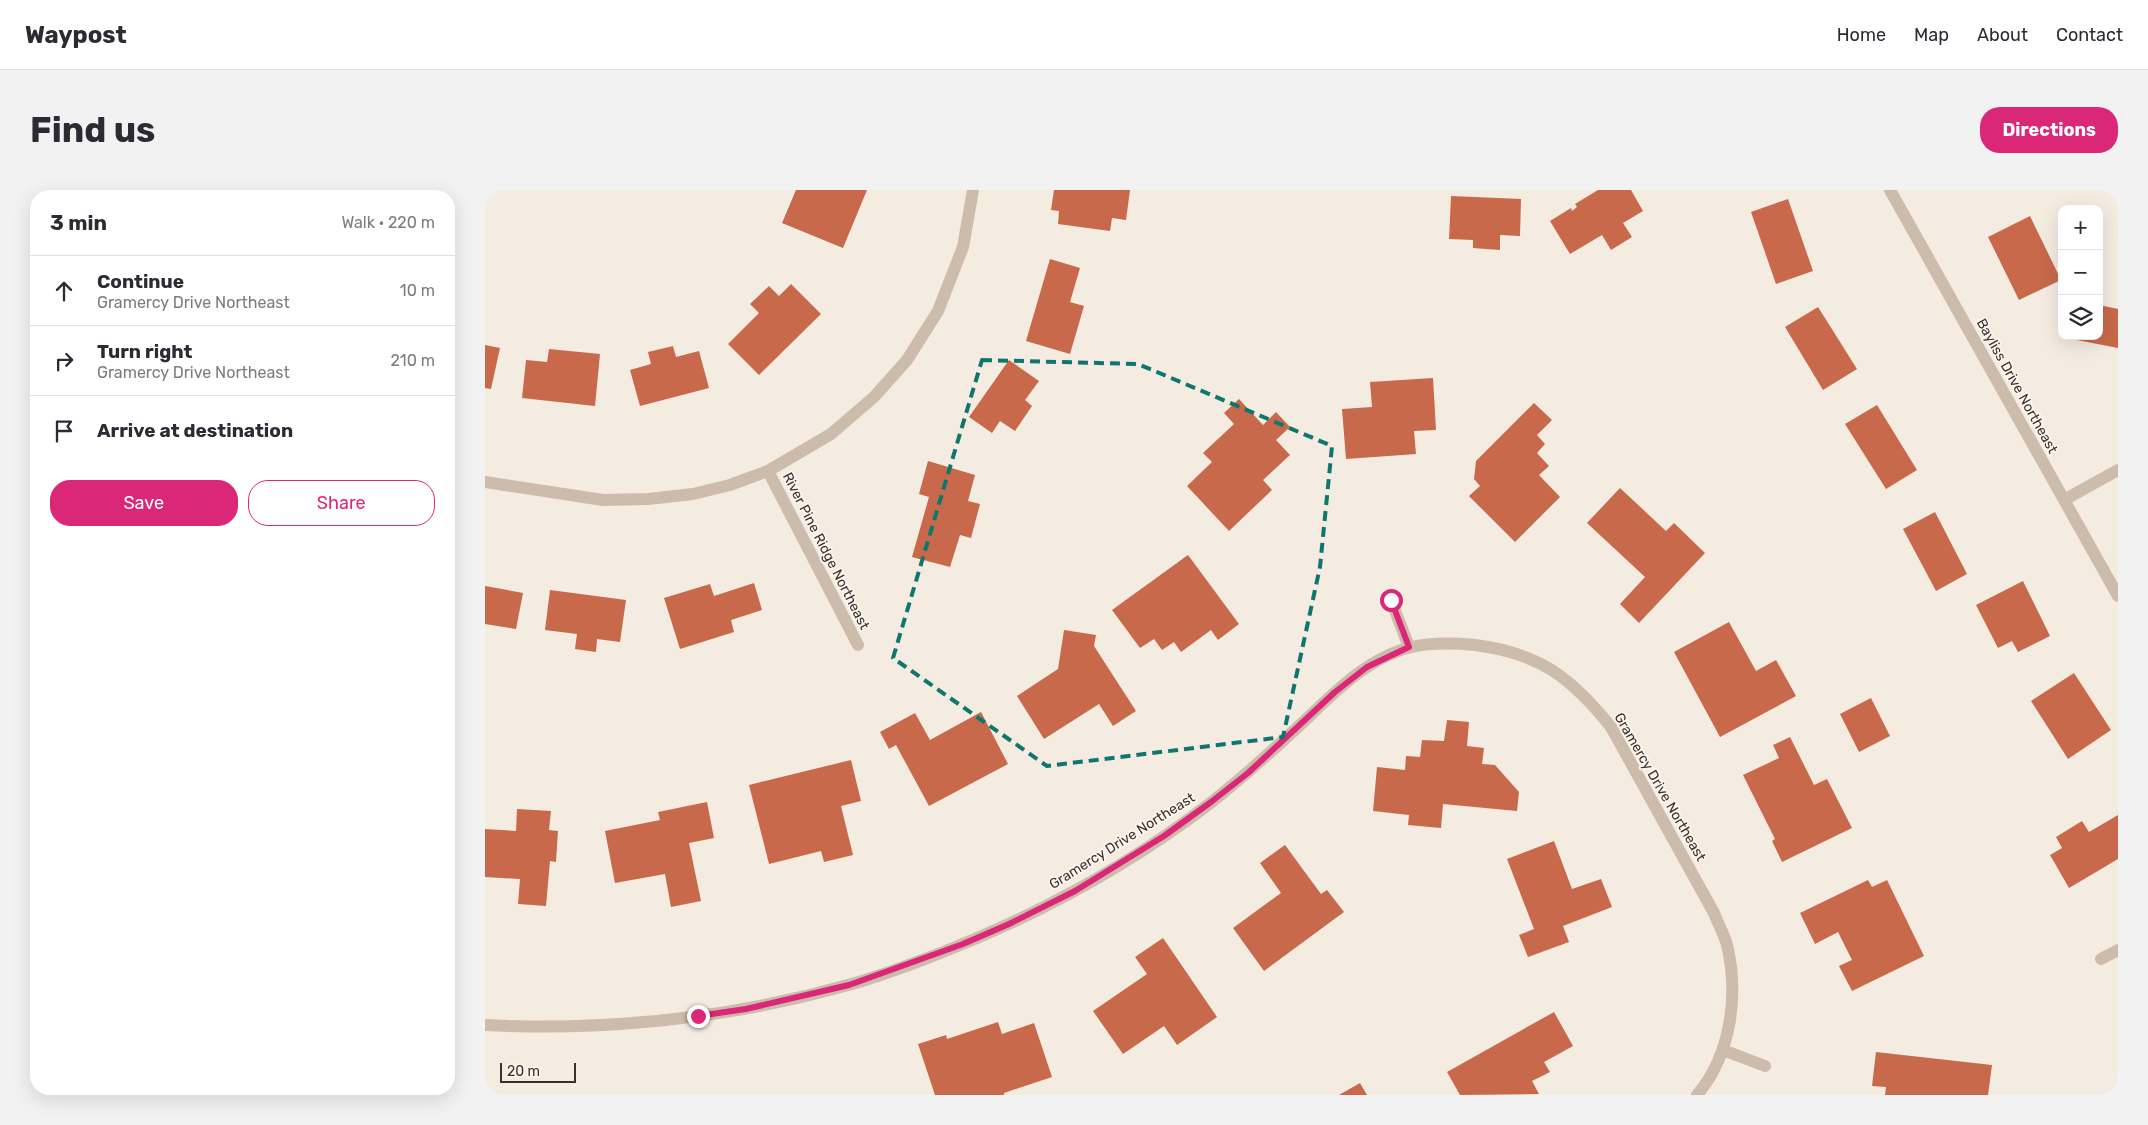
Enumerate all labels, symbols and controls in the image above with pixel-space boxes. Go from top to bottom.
text: Waypost [25,21,127,49]
text: Home [1837,24,1886,46]
text: Map [1914,24,1949,46]
text: About [1977,24,2028,46]
text: Contact [2056,24,2123,46]
button: Directions [1980,107,2118,153]
text: Find us [30,109,155,151]
map controls [2058,205,2103,340]
button: + [2058,205,2103,250]
text: 3 min [50,210,107,235]
text: Walk · 220 m [342,213,435,232]
button: − [2058,250,2103,295]
text: Continue [97,270,184,293]
icon: ahead [50,277,78,305]
text: 10 m [400,281,435,300]
text: Gramercy Drive Northeast [97,293,290,312]
button: layers [2058,295,2103,340]
street label: Bayliss Drive Northeast [1973,316,2061,457]
text: Turn right [97,340,192,363]
icon: right [50,347,78,375]
text: 210 m [390,351,435,370]
text: Gramercy Drive Northeast [97,363,290,382]
icon: arrive [50,417,78,445]
text: Arrive at destination [97,419,293,442]
street label: River Pine Ridge Northeast [779,470,873,633]
button: Save [50,480,238,526]
button: Share [248,480,435,526]
route start [1380,589,1403,612]
street label: Gramercy Drive Northeast [1610,710,1710,865]
street label: Gramercy Drive Northeast [1046,789,1198,893]
route end [687,1005,710,1028]
scale bar [500,1060,576,1083]
text: 20 m [507,1063,540,1080]

